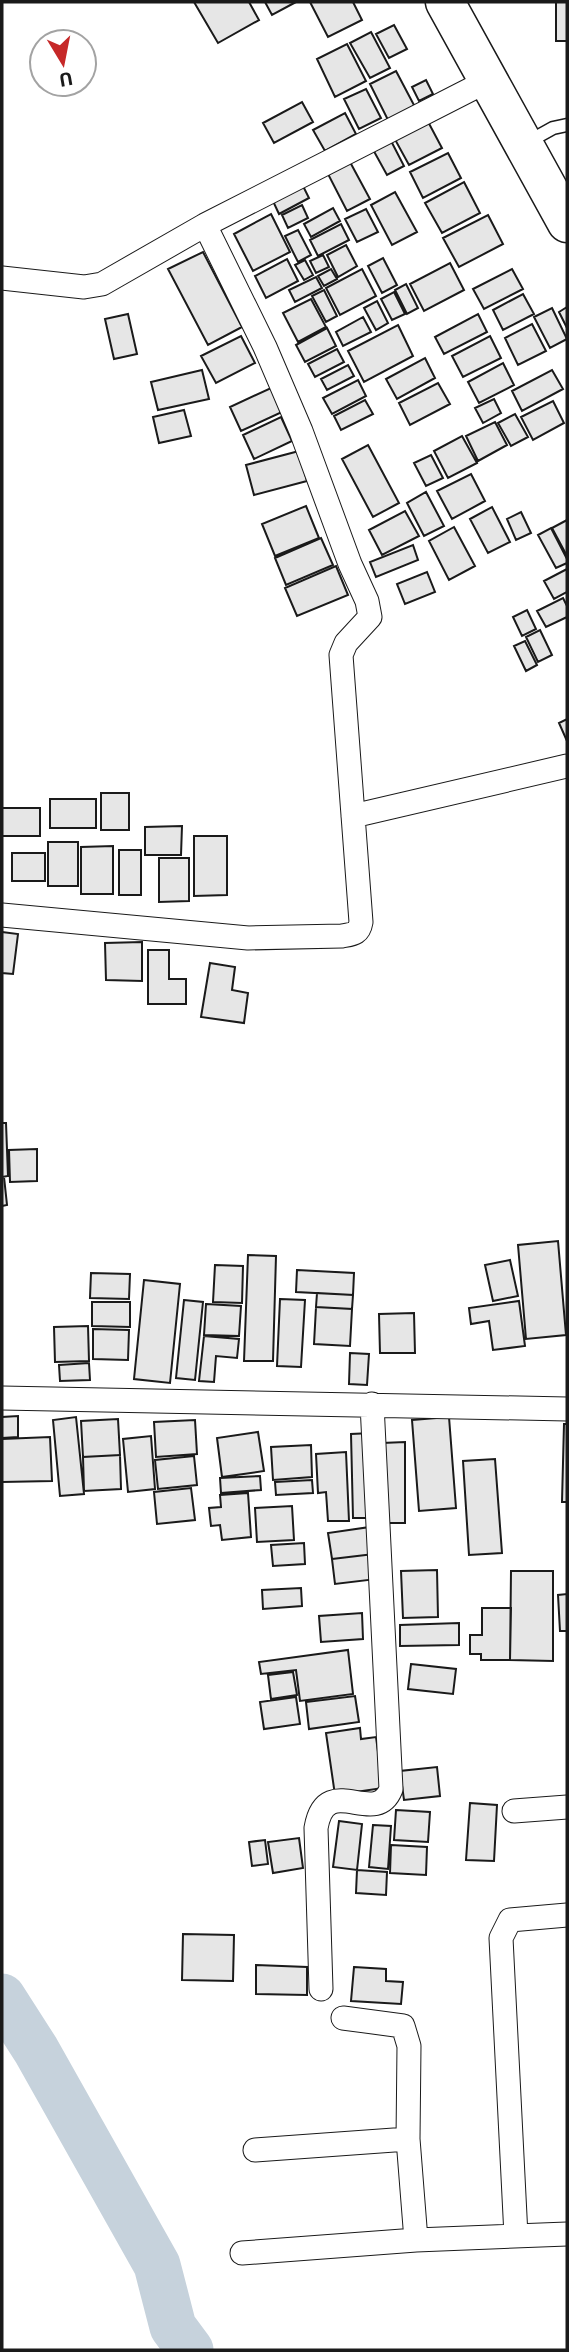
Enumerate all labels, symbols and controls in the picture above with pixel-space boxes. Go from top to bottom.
north arrow [28,28,98,98]
text: U [58,68,74,93]

